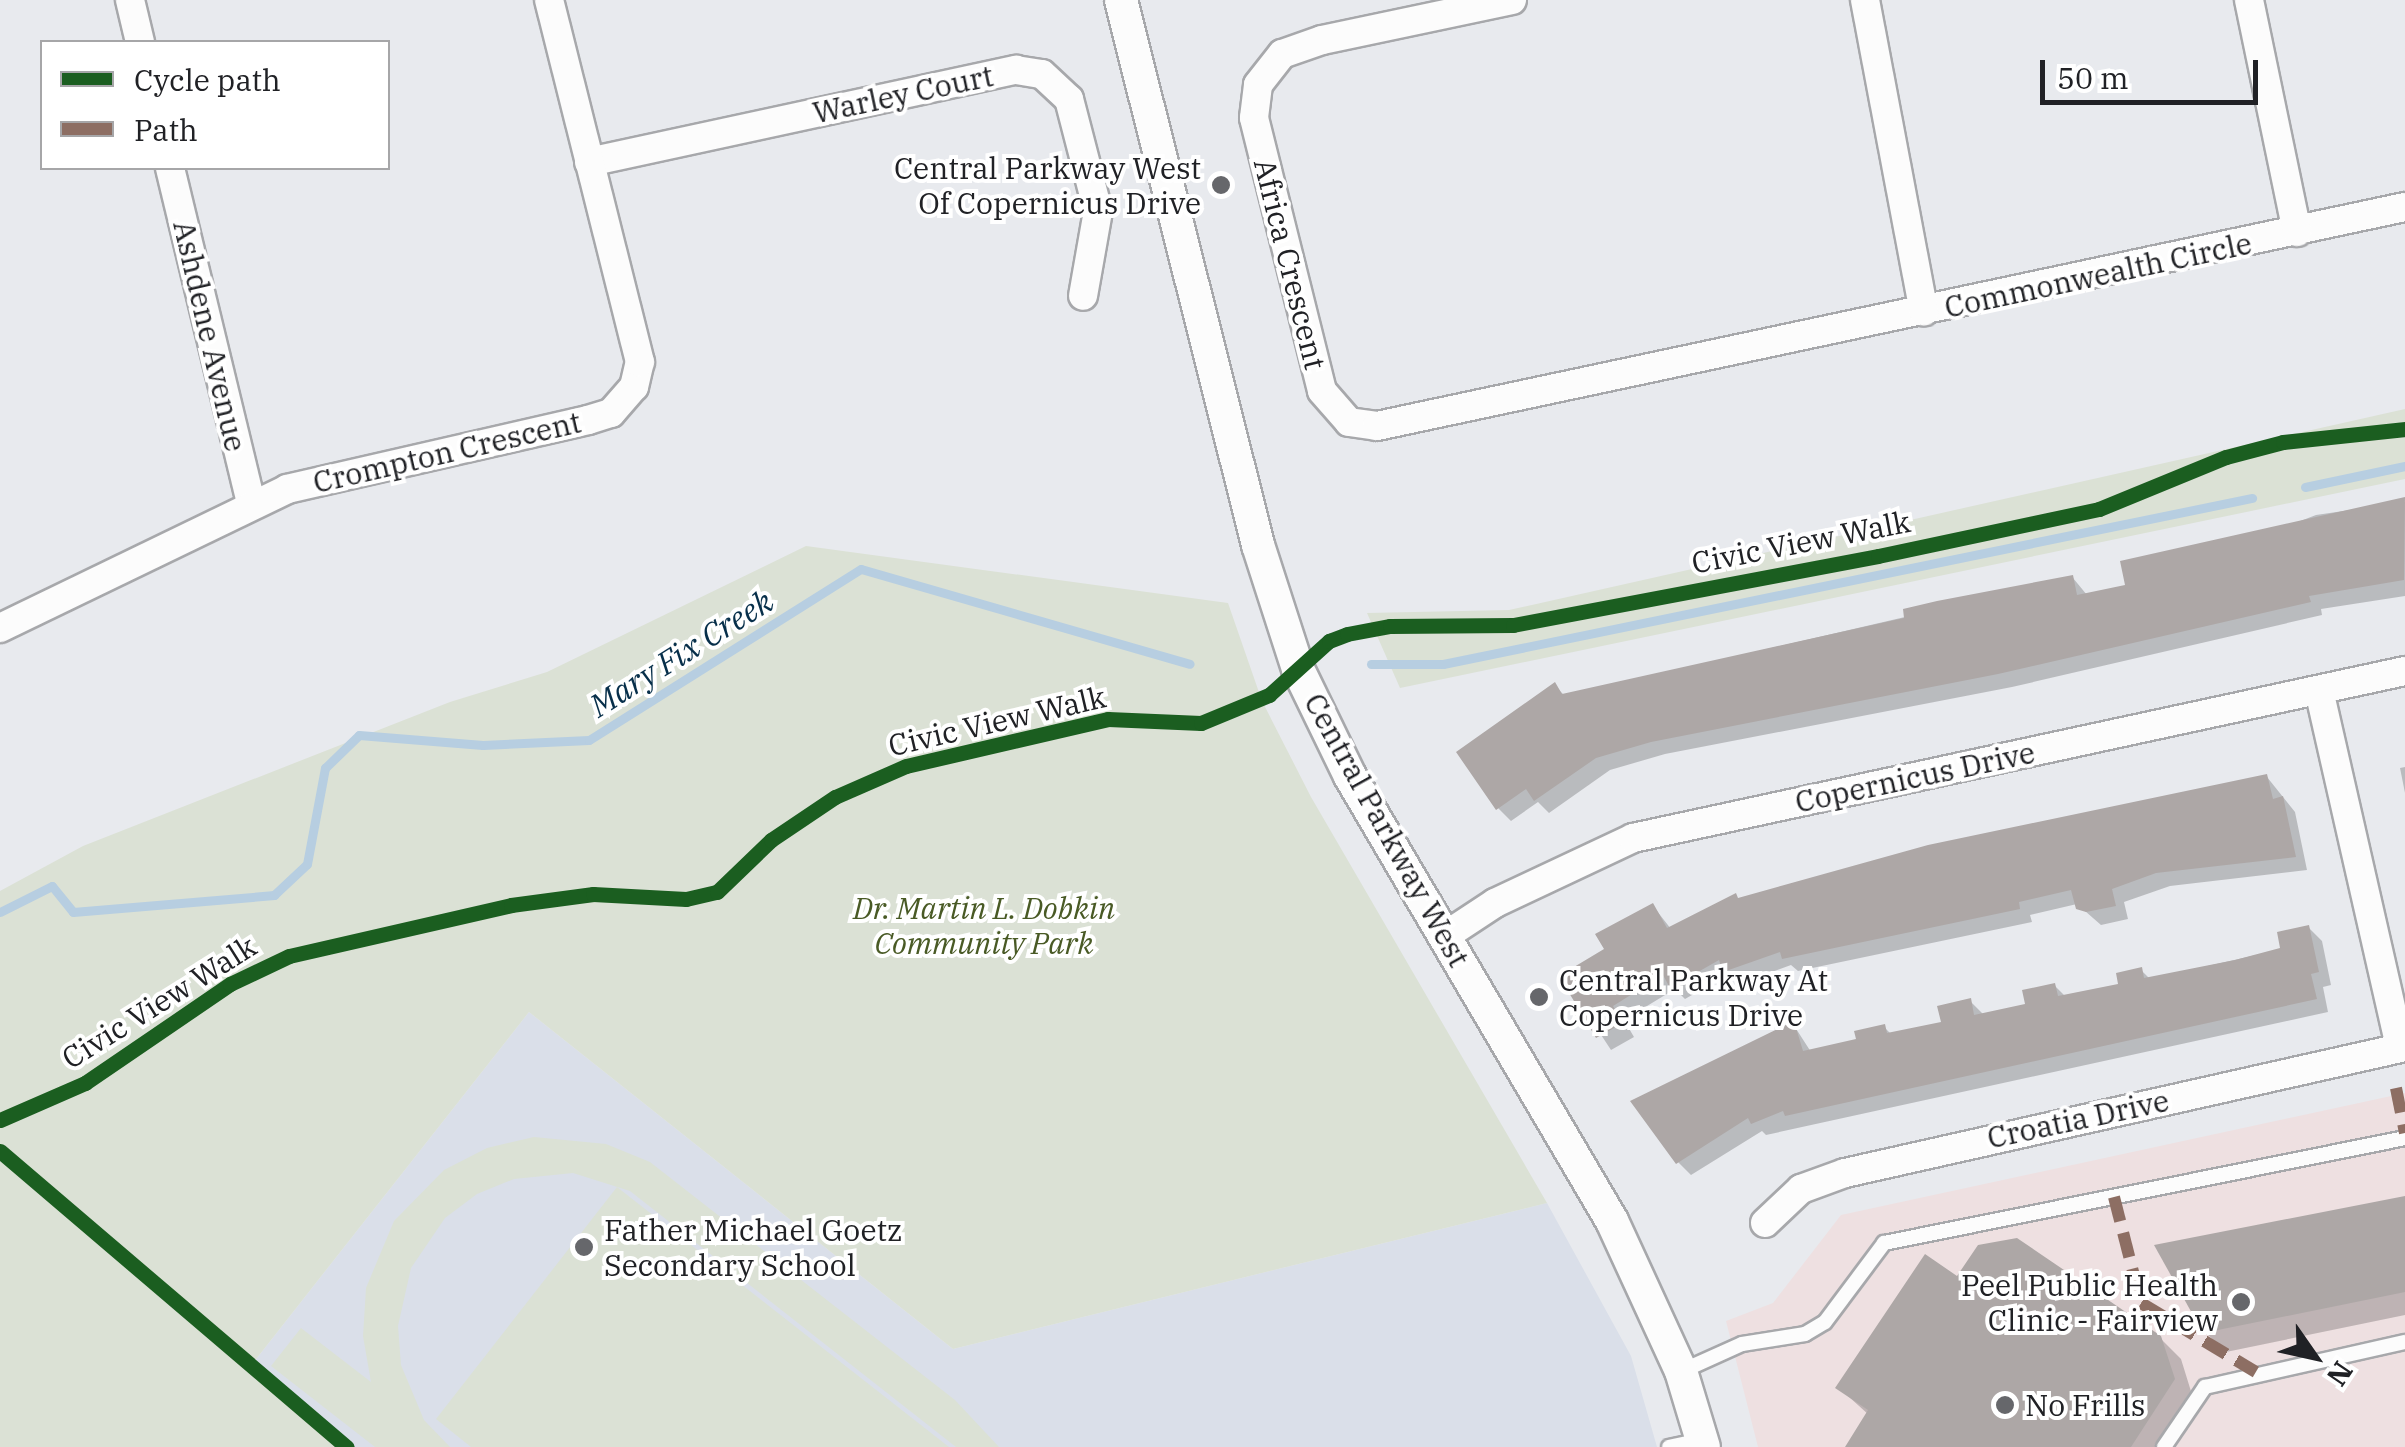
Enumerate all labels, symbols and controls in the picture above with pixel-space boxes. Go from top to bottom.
legend [40,40,390,170]
scale bar [2045,40,2262,102]
street label: Warley Court [809,57,997,131]
text: 50 m [2057,58,2129,97]
text: Cycle path [134,60,281,99]
text: Path [134,110,198,149]
place label: Central Parkway West Of Copernicus Drive [894,150,1201,220]
street label: Africa Crescent [1246,155,1334,373]
marker: Central Parkway West Of Copernicus Drive [1210,174,1232,196]
street label: Ashdene Avenue [166,217,254,455]
street label: Commonwealth Circle [1941,225,2255,325]
street label: Crompton Crescent [310,404,584,500]
street label: Civic View Walk [1689,503,1913,581]
water label: Mary Fix Creek [582,581,780,725]
street label: Civic View Walk [885,678,1109,764]
street label: Central Parkway West [1297,687,1477,973]
street label: Copernicus Drive [1792,734,2038,820]
park label: Dr. Martin L. Dobkin Community Park [853,890,1115,960]
street label: Civic View Walk [55,928,263,1076]
place label: Central Parkway At Copernicus Drive [1559,962,1828,1032]
marker: Central Parkway At Copernicus Drive [1528,986,1550,1008]
street label: Croatia Drive [1984,1082,2172,1156]
place label: Father Michael Goetz Secondary School [604,1212,902,1282]
marker: Father Michael Goetz Secondary School [573,1236,595,1258]
place label: Peel Public Health Clinic - Fairview [1961,1267,2218,1338]
marker: Peel Public Health Clinic - Fairview [2228,1289,2254,1315]
north arrow [2265,1307,2365,1407]
text: N [2319,1355,2362,1394]
place label: No Frills [2025,1387,2145,1423]
marker: No Frills [1994,1394,2016,1416]

